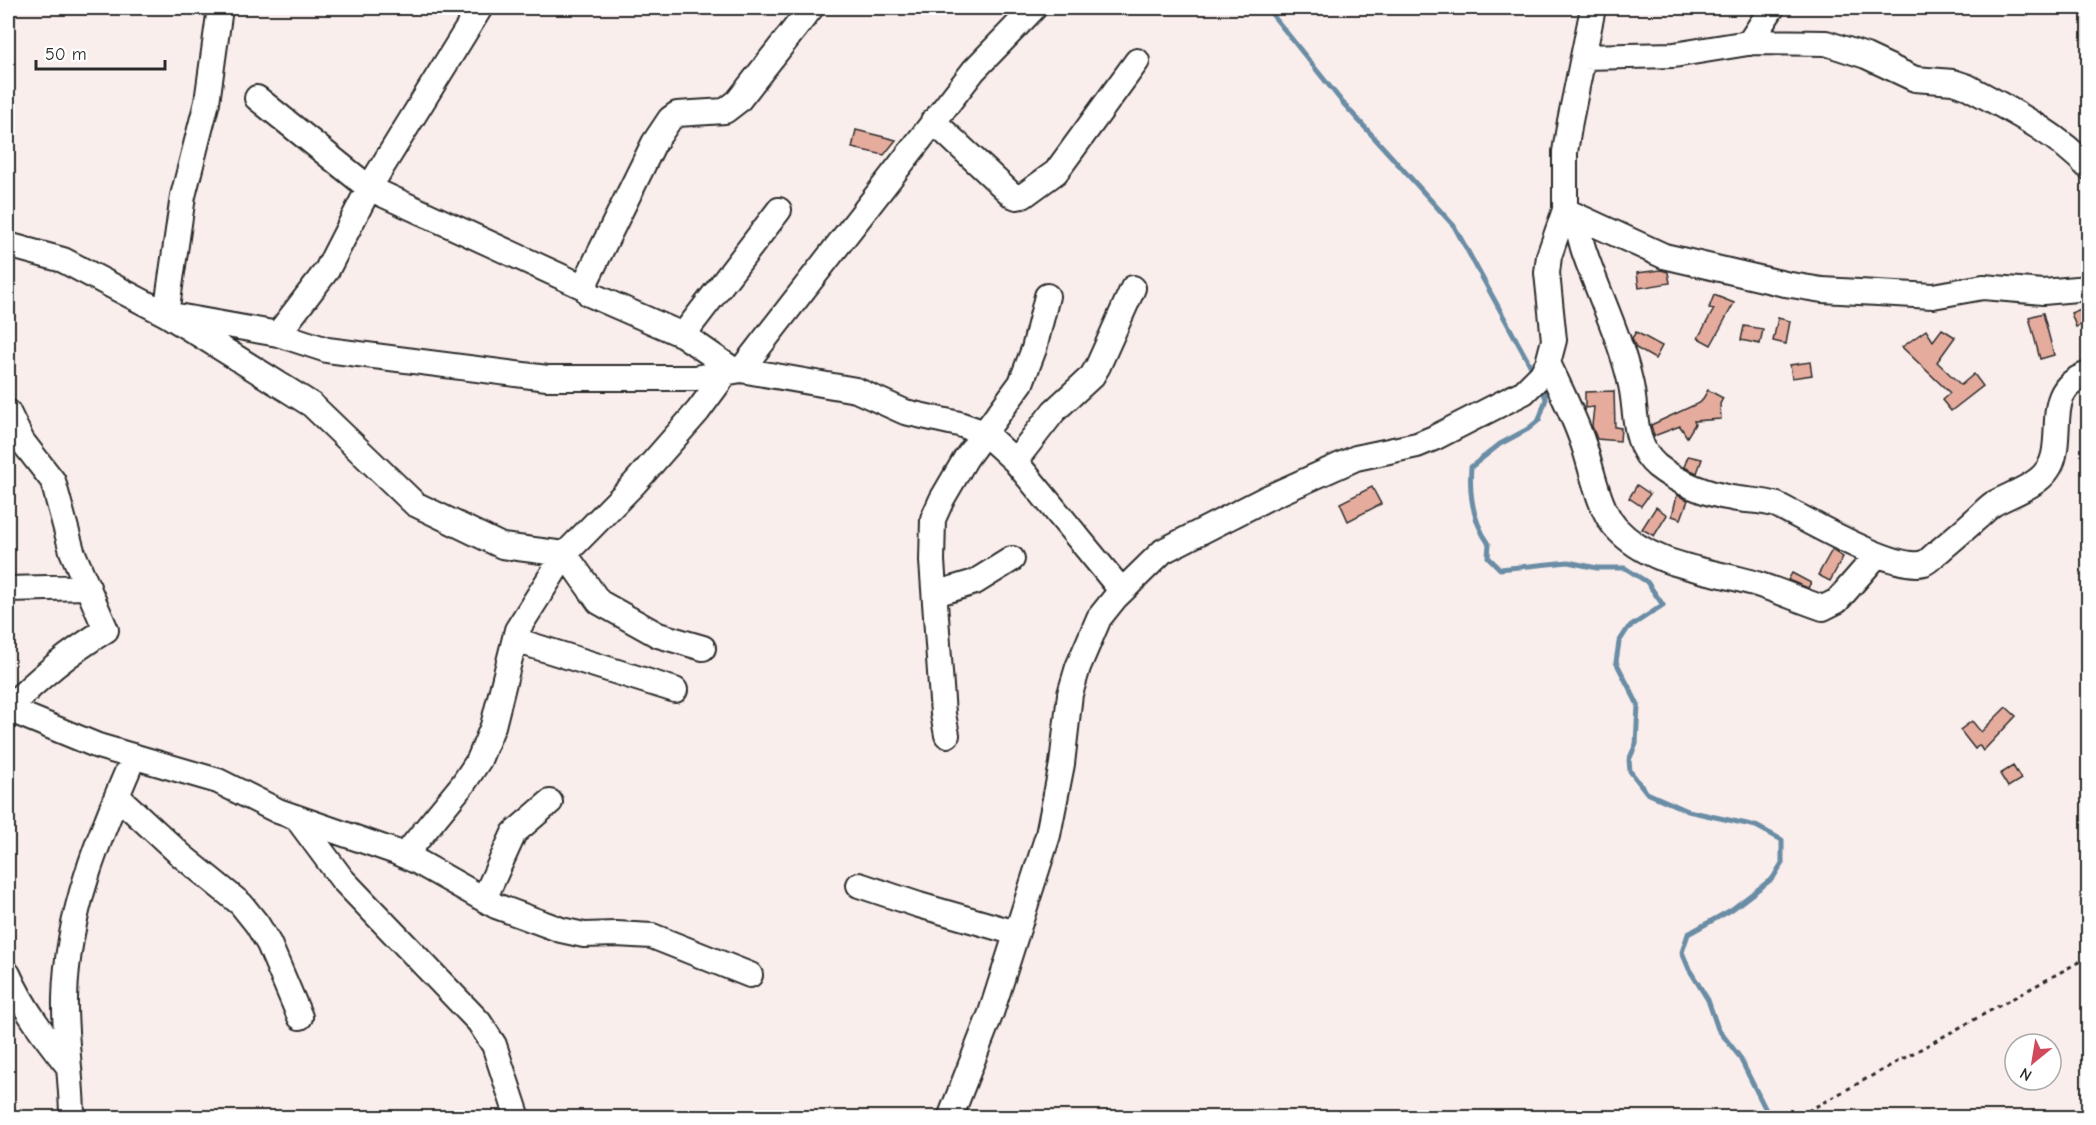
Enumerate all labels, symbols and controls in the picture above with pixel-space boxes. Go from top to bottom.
scale bar [36,33,165,71]
text: 50 m [45,44,87,65]
north arrow [2003,1032,2063,1092]
text: N [2017,1064,2035,1085]

